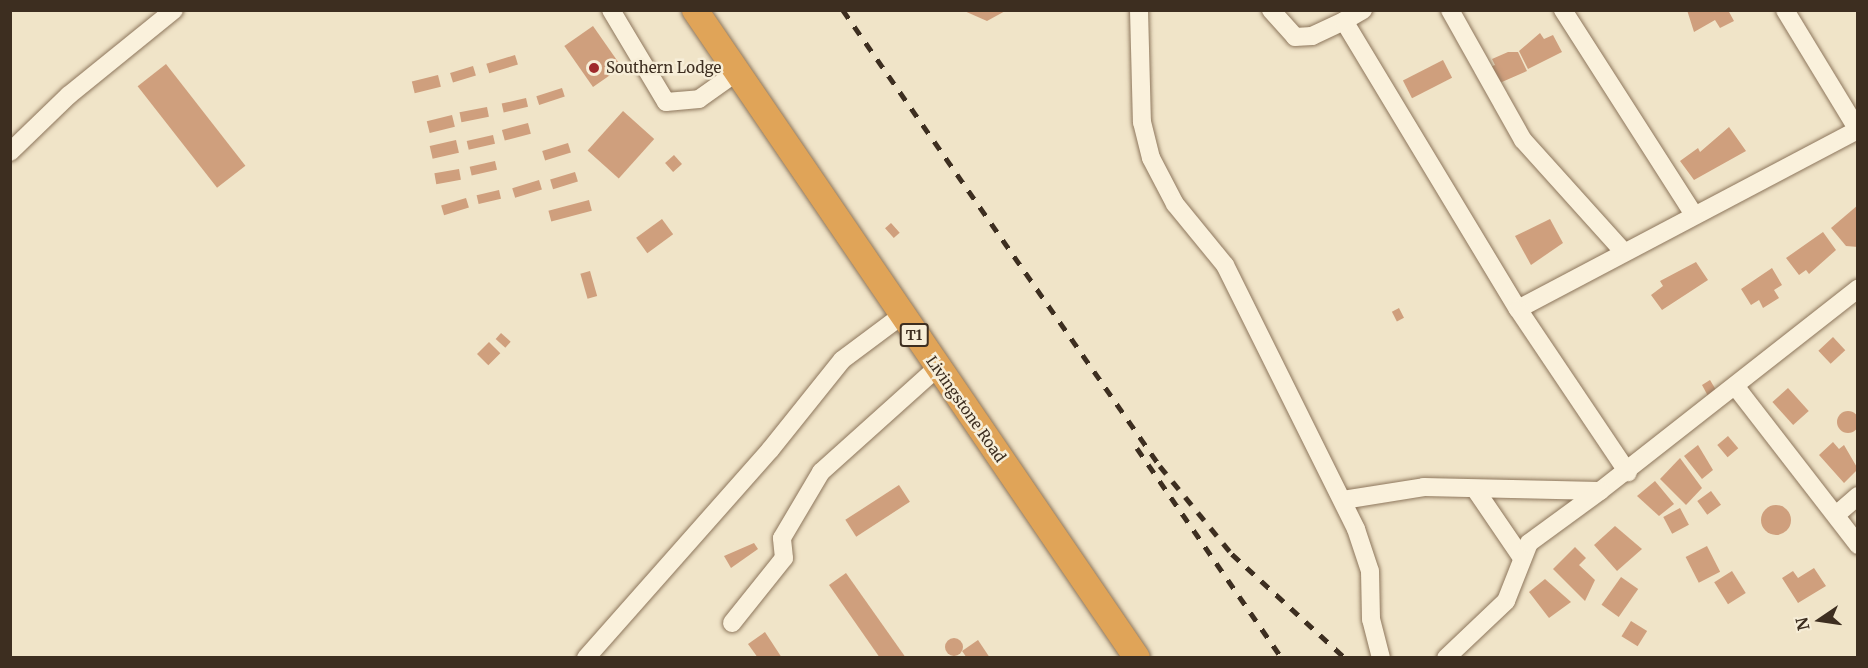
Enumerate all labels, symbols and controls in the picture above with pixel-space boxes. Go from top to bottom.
place label: Southern Lodge [606,59,721,77]
marker: Southern Lodge [587,61,601,75]
road number: T1 [899,324,929,346]
street label: Livingstone Road [923,352,1009,466]
north arrow [1790,590,1850,650]
text: N [1791,616,1814,632]

